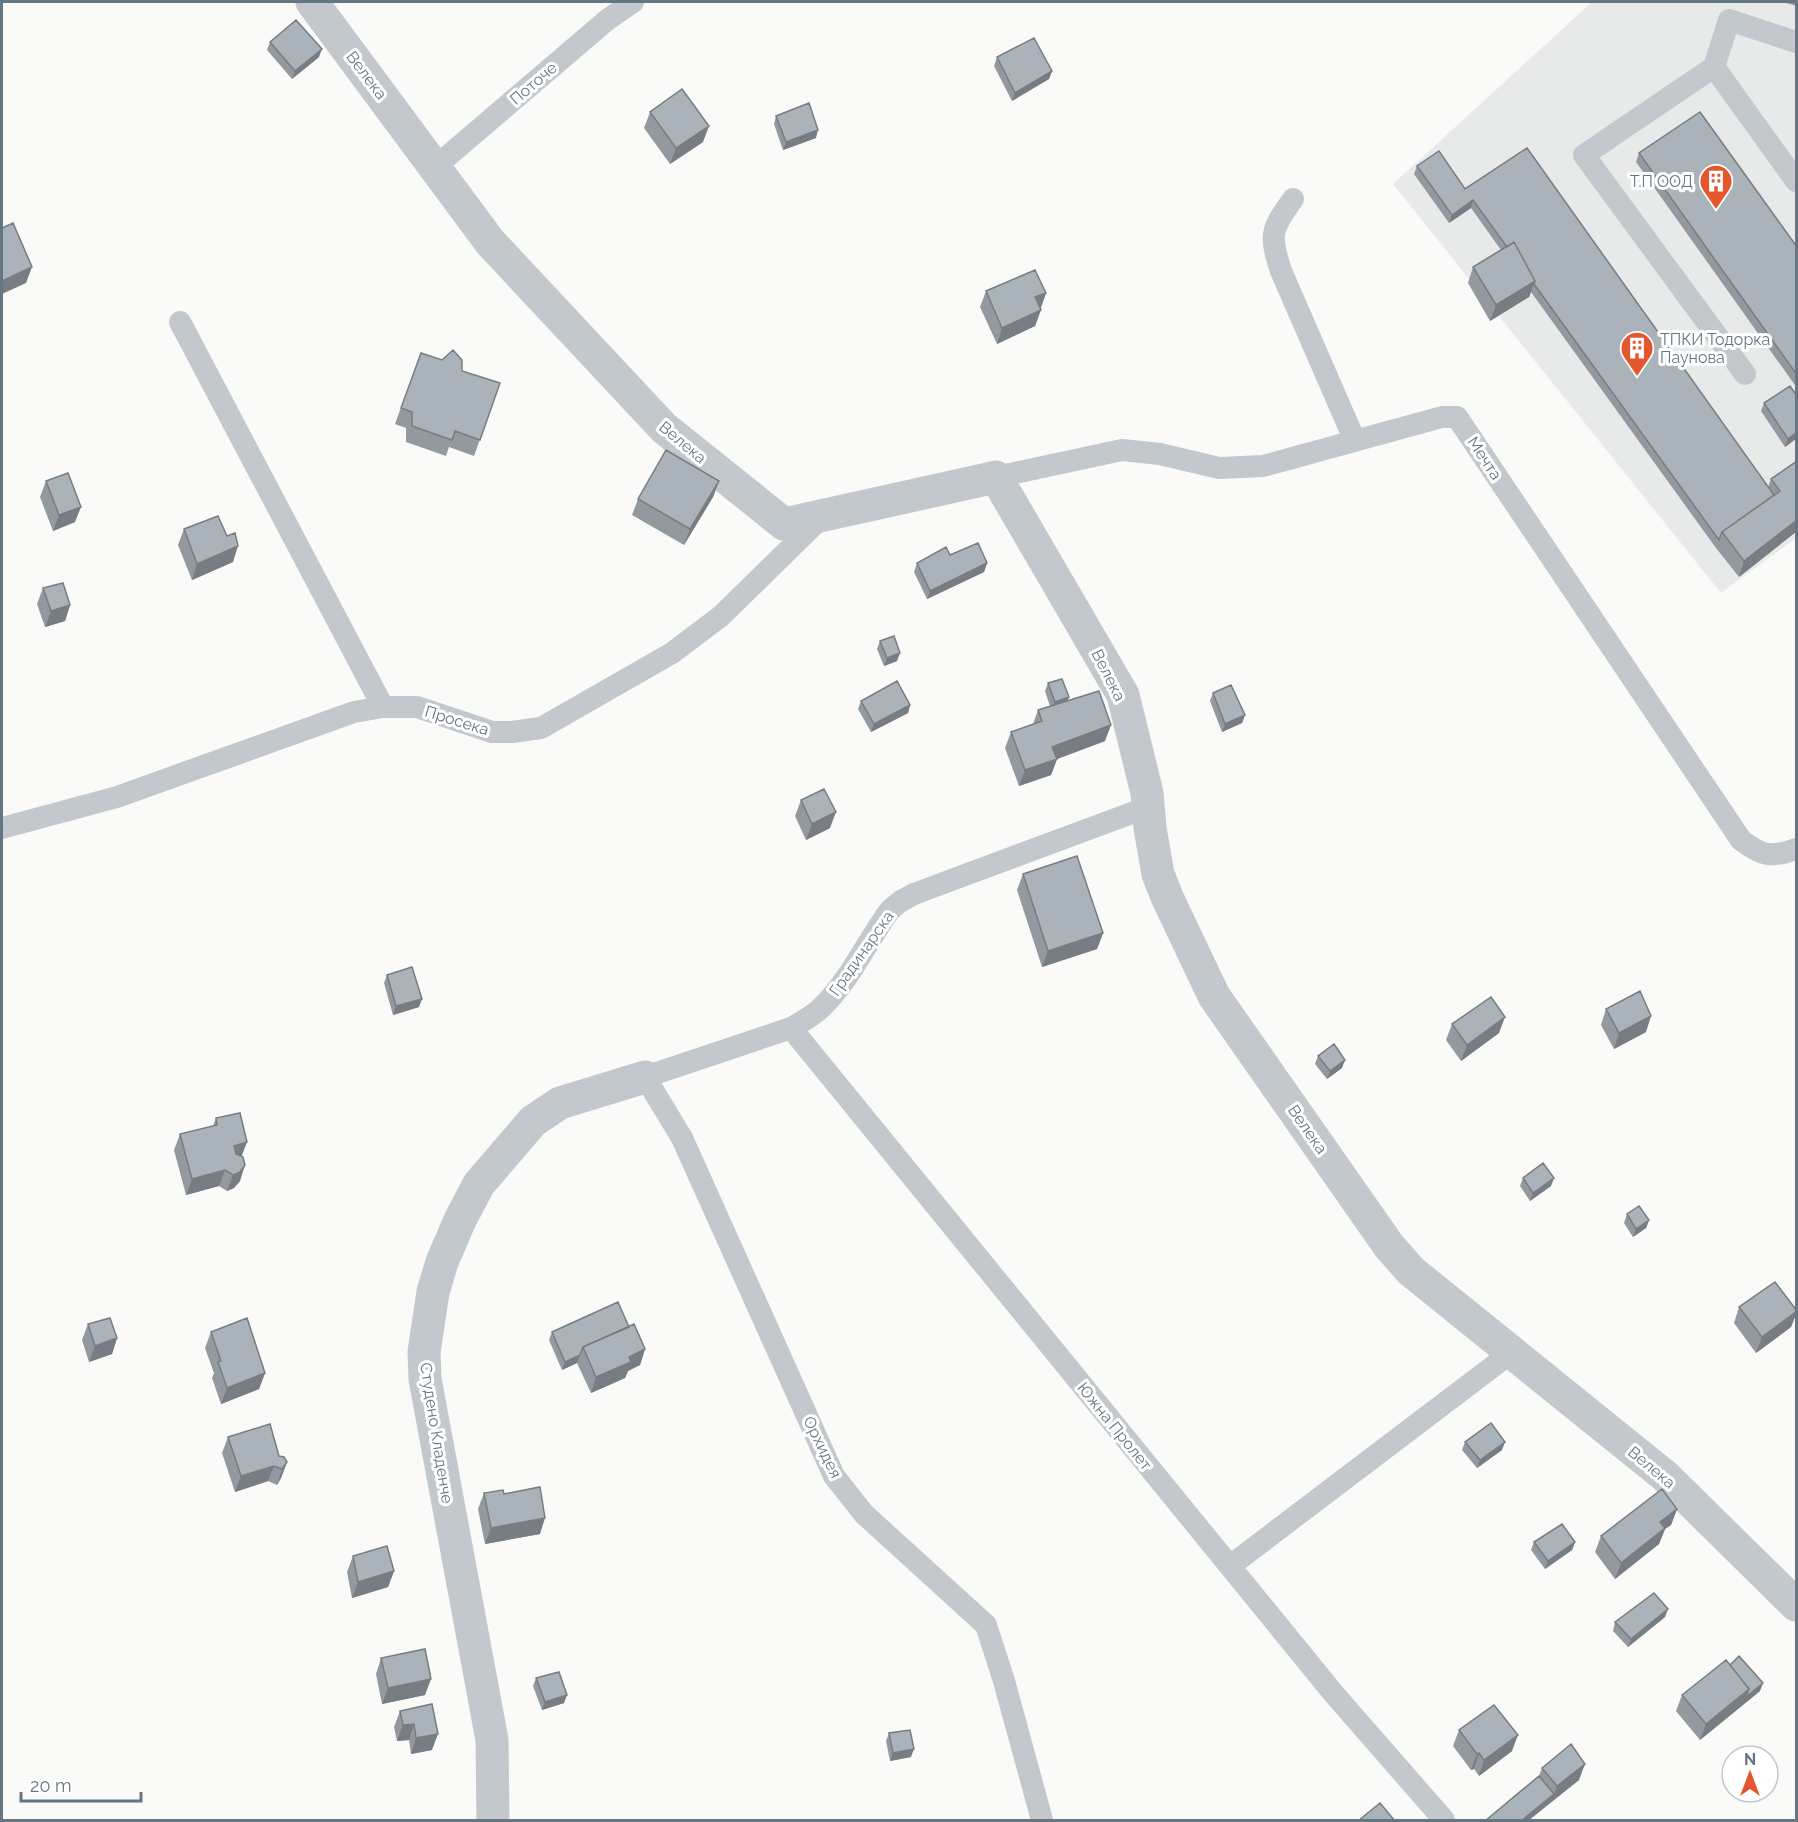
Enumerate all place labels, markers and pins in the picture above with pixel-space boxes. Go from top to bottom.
building icon: Т.П ООД [1698,163,1734,210]
place label: Т.П ООД [1630,172,1693,191]
building icon: ТПКИ Тодорка Паунова [1619,330,1655,377]
place label: ТПКИ Тодорка Паунова [1660,330,1770,367]

